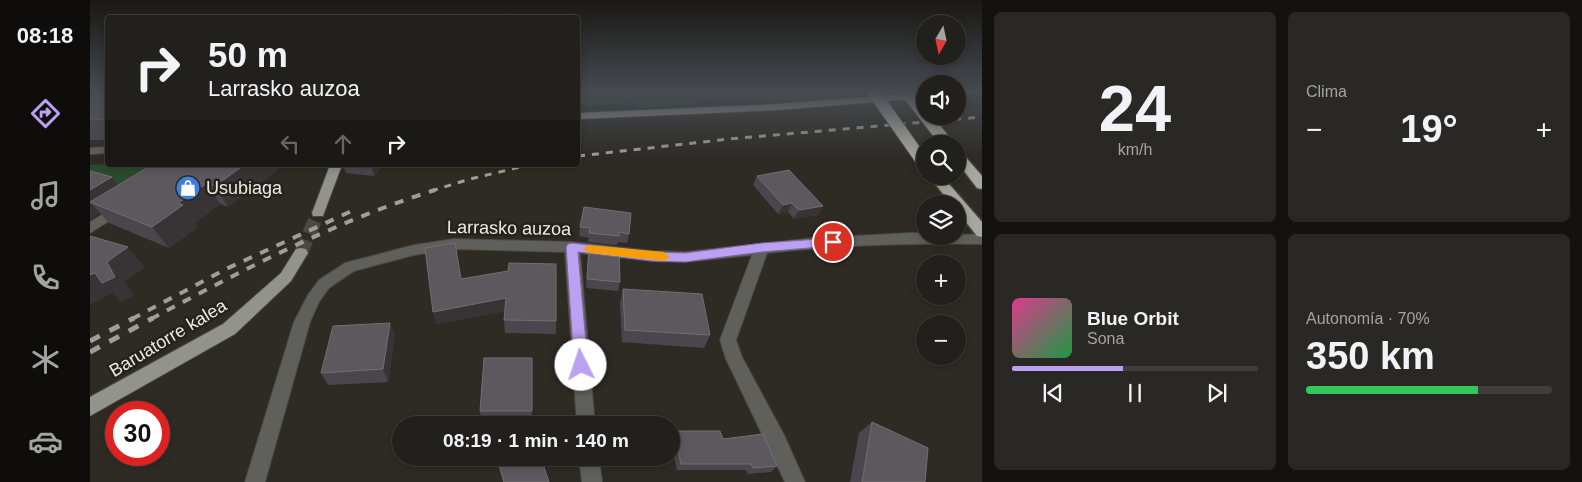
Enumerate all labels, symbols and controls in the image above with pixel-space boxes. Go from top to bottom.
north arrow [916,15,966,65]
map controls [916,15,966,365]
text: 08:18 [17,23,73,48]
icon: right [125,35,190,100]
text: 50 m [208,35,288,74]
text: 24 [1099,72,1171,145]
button: sound [916,75,966,125]
text: Larrasko auzoa [208,76,360,101]
text: Clima [1306,83,1347,100]
icon: directions [28,96,63,131]
text: 19° [1400,108,1458,150]
text: − [1306,114,1322,145]
text: + [1536,114,1552,145]
icon: left [276,130,304,158]
icon: ahead [329,130,357,158]
icon: right [382,130,410,158]
button: search [916,135,966,185]
text: km/h [1118,141,1152,158]
shop icon: Usubiaga [175,175,201,201]
icon: music [28,178,63,213]
place label: Usubiaga [206,178,283,198]
button: layers [916,195,966,245]
street label: Larrasko auzoa [447,217,572,239]
pin [812,221,854,263]
icon: arrive [819,228,847,256]
button: + [916,255,966,305]
icon: phone [28,260,63,295]
street label: Baruatorre kalea [106,295,231,381]
text: Blue Orbit [1087,308,1179,329]
text: Autonomía · 70% [1306,310,1430,327]
button: − [916,315,966,365]
text: Sona [1087,330,1124,347]
text: 350 km [1306,335,1435,377]
position arrow [554,338,606,390]
icon: climate [28,342,63,377]
icon: previous [1039,379,1067,407]
icon: pause [1121,379,1149,407]
icon: next [1203,379,1231,407]
speed limit sign: 30 [105,401,170,466]
icon: car [28,424,63,459]
text: 08:19 · 1 min · 140 m [443,430,629,451]

